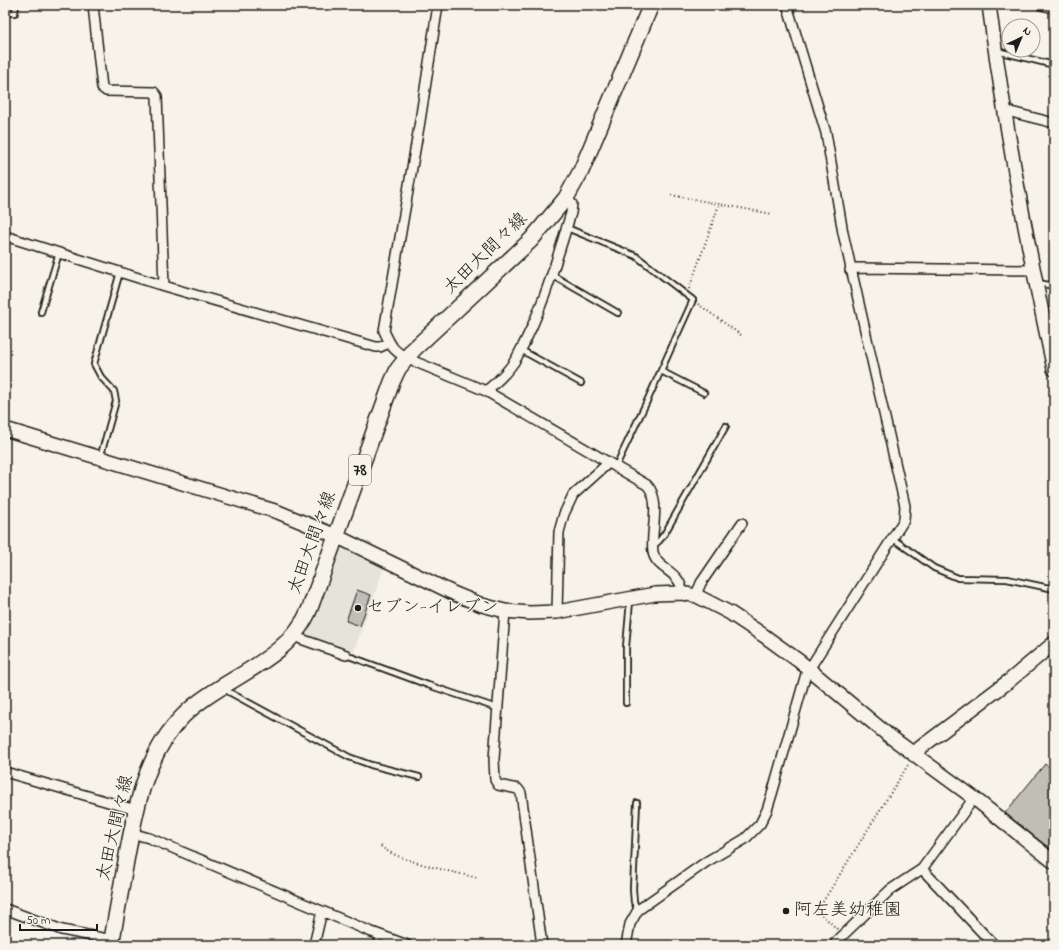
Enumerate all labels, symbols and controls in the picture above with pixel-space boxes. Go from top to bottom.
north arrow [1001,18,1041,58]
text: N [1019,23,1035,40]
street label: 太田大間々線 [438,207,534,301]
road number: 78 [349,455,371,485]
street label: 太田大間々線 [282,488,344,598]
place label: セブン-イレブン [366,595,499,621]
marker: セブン-イレブン [353,603,363,613]
street label: 太田大間々線 [91,772,141,884]
place label: 阿左美幼稚園 [794,898,902,924]
scale bar [20,906,97,932]
marker: 阿左美幼稚園 [781,906,791,916]
text: 50 m [26,912,50,930]

